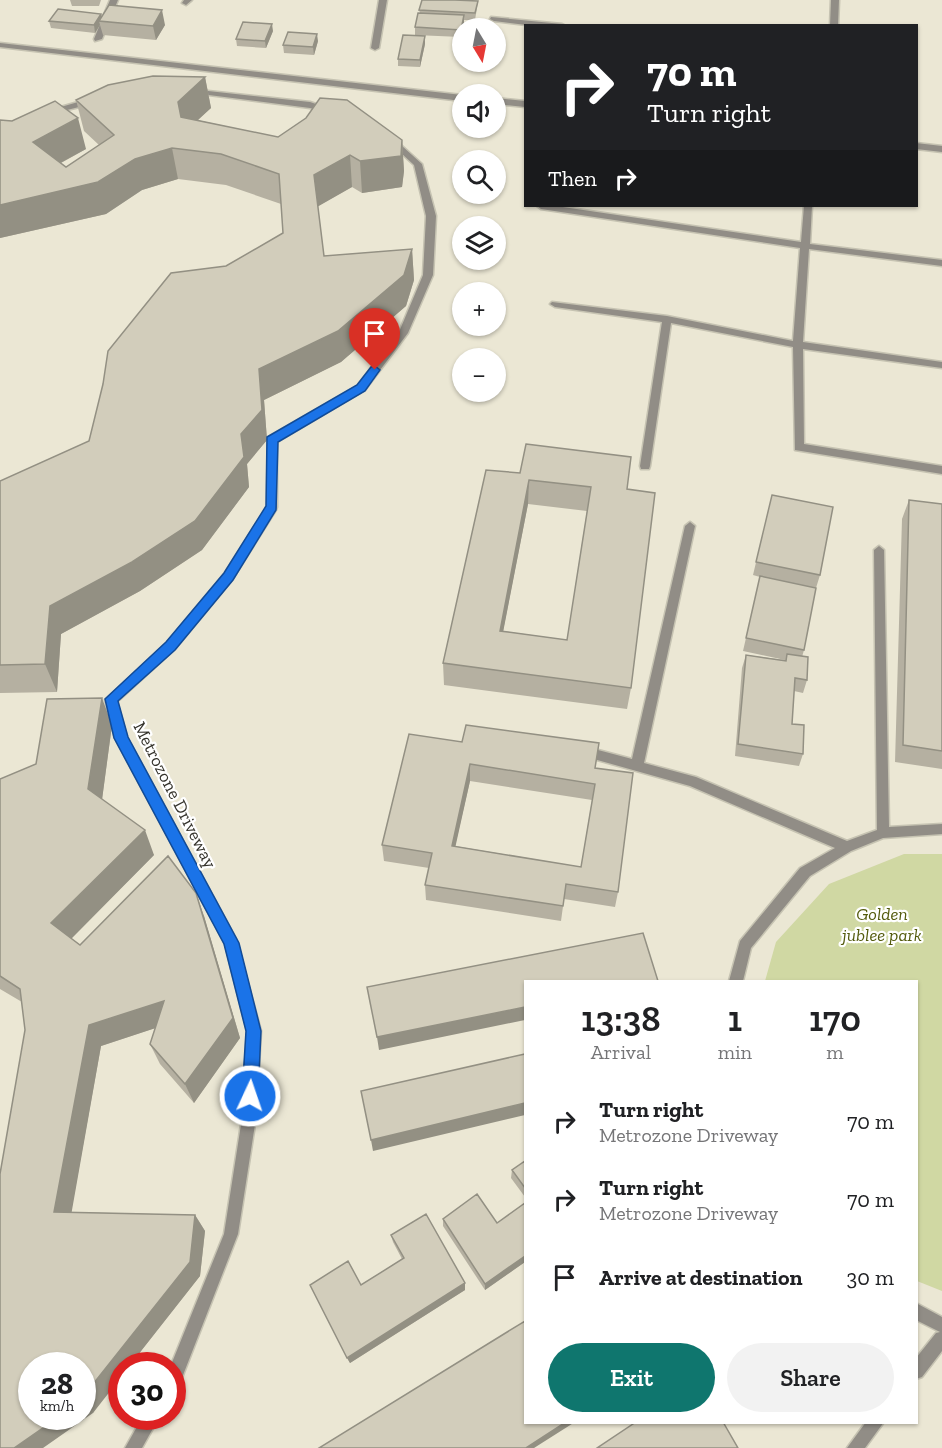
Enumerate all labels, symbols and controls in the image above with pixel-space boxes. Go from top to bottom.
north arrow [452,18,506,72]
map controls [452,18,506,402]
text: 70 m [647,46,737,97]
icon: right [548,48,626,126]
button: sound [452,84,506,138]
text: Turn right [647,97,771,129]
button: search [452,150,506,204]
icon: right [609,162,642,195]
text: Then [548,165,597,192]
button: layers [452,216,506,270]
button: + [452,282,506,336]
pin [349,308,400,370]
icon: arrive [358,317,391,350]
button: − [452,348,506,402]
street label: Metrozone Driveway [129,718,222,873]
park label: Golden jublee park [840,903,922,946]
text: 13:38 [581,997,661,1040]
text: 1 [728,997,742,1040]
text: 170 [809,997,861,1040]
text: Arrival [591,1040,651,1064]
text: min [718,1040,752,1064]
text: m [826,1040,844,1064]
position arrow [218,1064,282,1128]
text: Turn right [599,1096,703,1123]
icon: right [548,1105,581,1138]
text: 70 m [847,1108,894,1135]
text: Metrozone Driveway [599,1123,778,1147]
text: Turn right [599,1174,703,1201]
icon: right [548,1183,581,1216]
text: 70 m [847,1186,894,1213]
text: Metrozone Driveway [599,1201,778,1225]
icon: arrive [548,1261,581,1294]
text: Arrive at destination [599,1264,802,1291]
text: 30 m [847,1264,894,1291]
button: Exit [548,1343,715,1412]
button: Share [727,1343,894,1412]
speed limit sign: 30 [108,1352,186,1430]
text: 28 [41,1366,73,1402]
text: km/h [40,1397,74,1415]

